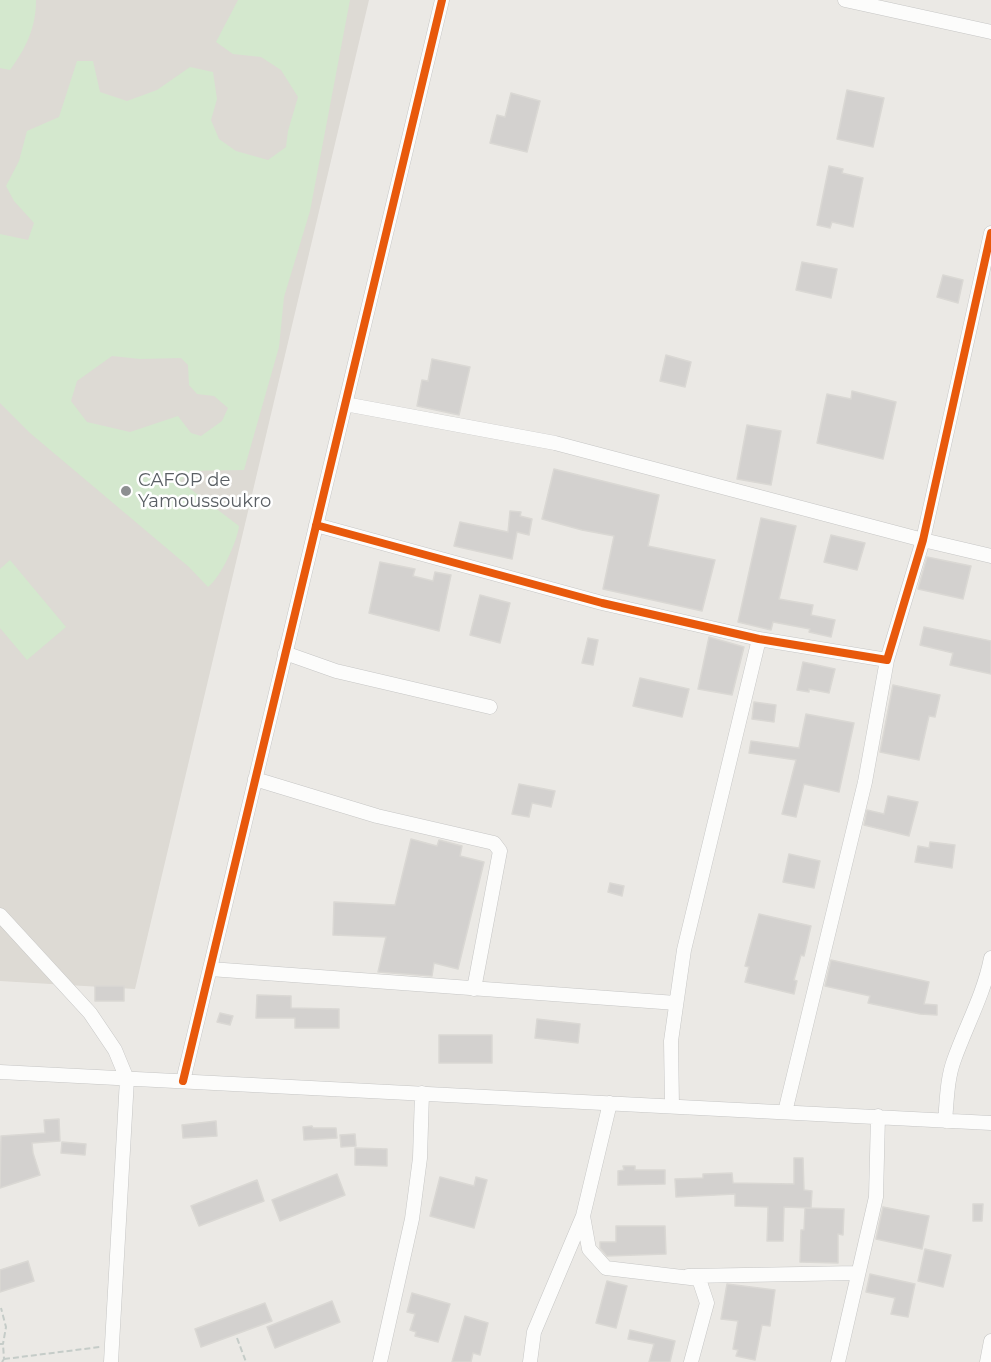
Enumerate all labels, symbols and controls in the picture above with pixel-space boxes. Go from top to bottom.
place label: CAFOP de Yamoussoukro [138,470,271,512]
marker: CAFOP de Yamoussoukro [119,484,133,498]

